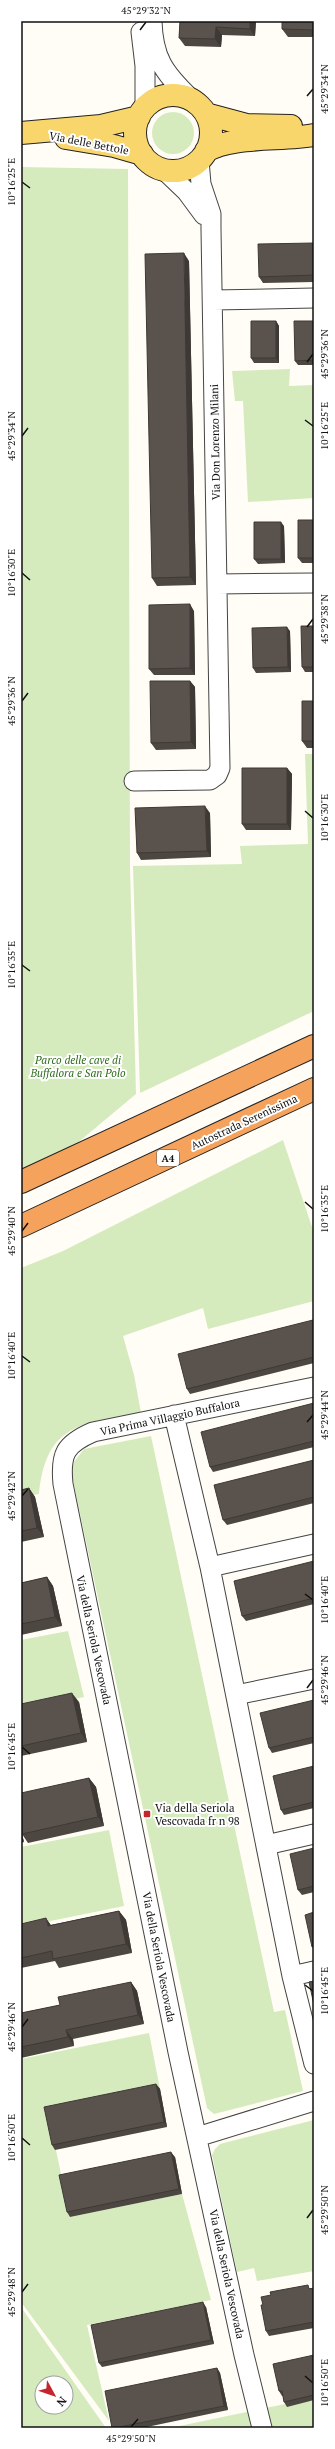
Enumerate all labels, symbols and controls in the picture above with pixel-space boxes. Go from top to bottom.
text: 45°29'32"N [121,4,171,17]
text: 45°29'34"N [318,64,331,114]
street label: Via delle Bettole [48,128,131,158]
text: 10°16'25"E [5,158,18,206]
text: 45°29'36"N [318,329,331,379]
street label: Via Don Lorenzo Milani [207,384,223,500]
text: 10°16'25"E [318,402,331,450]
text: 45°29'34"N [5,411,18,461]
text: 10°16'30"E [5,549,18,597]
text: 45°29'38"N [318,594,331,644]
text: 45°29'36"N [5,676,18,726]
text: 10°16'30"E [318,794,331,842]
text: 10°16'35"E [5,941,18,989]
park label: Parco delle cave di Buffalora e San Polo [29,1053,126,1080]
street label: Autostrada Serenissima [189,1091,300,1153]
road number: A4 [157,1150,179,1166]
text: 10°16'35"E [318,1185,331,1233]
text: 45°29'40"N [5,1206,18,1256]
text: 10°16'40"E [5,1332,18,1380]
text: 45°29'44"N [318,1390,331,1440]
street label: Via Prima Villaggio Buffalora [99,1395,242,1439]
text: 45°29'42"N [5,1471,18,1521]
street label: Via della Seriola Vescovada [73,1574,115,1707]
text: 10°16'40"E [318,1576,331,1624]
text: 45°29'46"N [318,1655,331,1705]
text: 10°16'45"E [5,1723,18,1771]
place label: Via della Seriola Vescovada fr n 98 [155,1801,240,1828]
marker: Via della Seriola Vescovada fr n 98 [142,1809,152,1819]
street label: Via della Seriola Vescovada [140,1891,179,2024]
text: 10°16'45"E [318,1967,331,2015]
text: 45°29'46"N [5,2002,18,2052]
text: 10°16'50"E [5,2114,18,2162]
text: 45°29'50"N [318,2185,331,2235]
street label: Via della Seriola Vescovada [206,2208,248,2341]
text: 45°29'48"N [5,2267,18,2317]
text: 10°16'50"E [318,2359,331,2407]
north arrow [34,2375,74,2415]
text: N [53,2394,70,2410]
text: 45°29'50"N [106,2432,156,2445]

